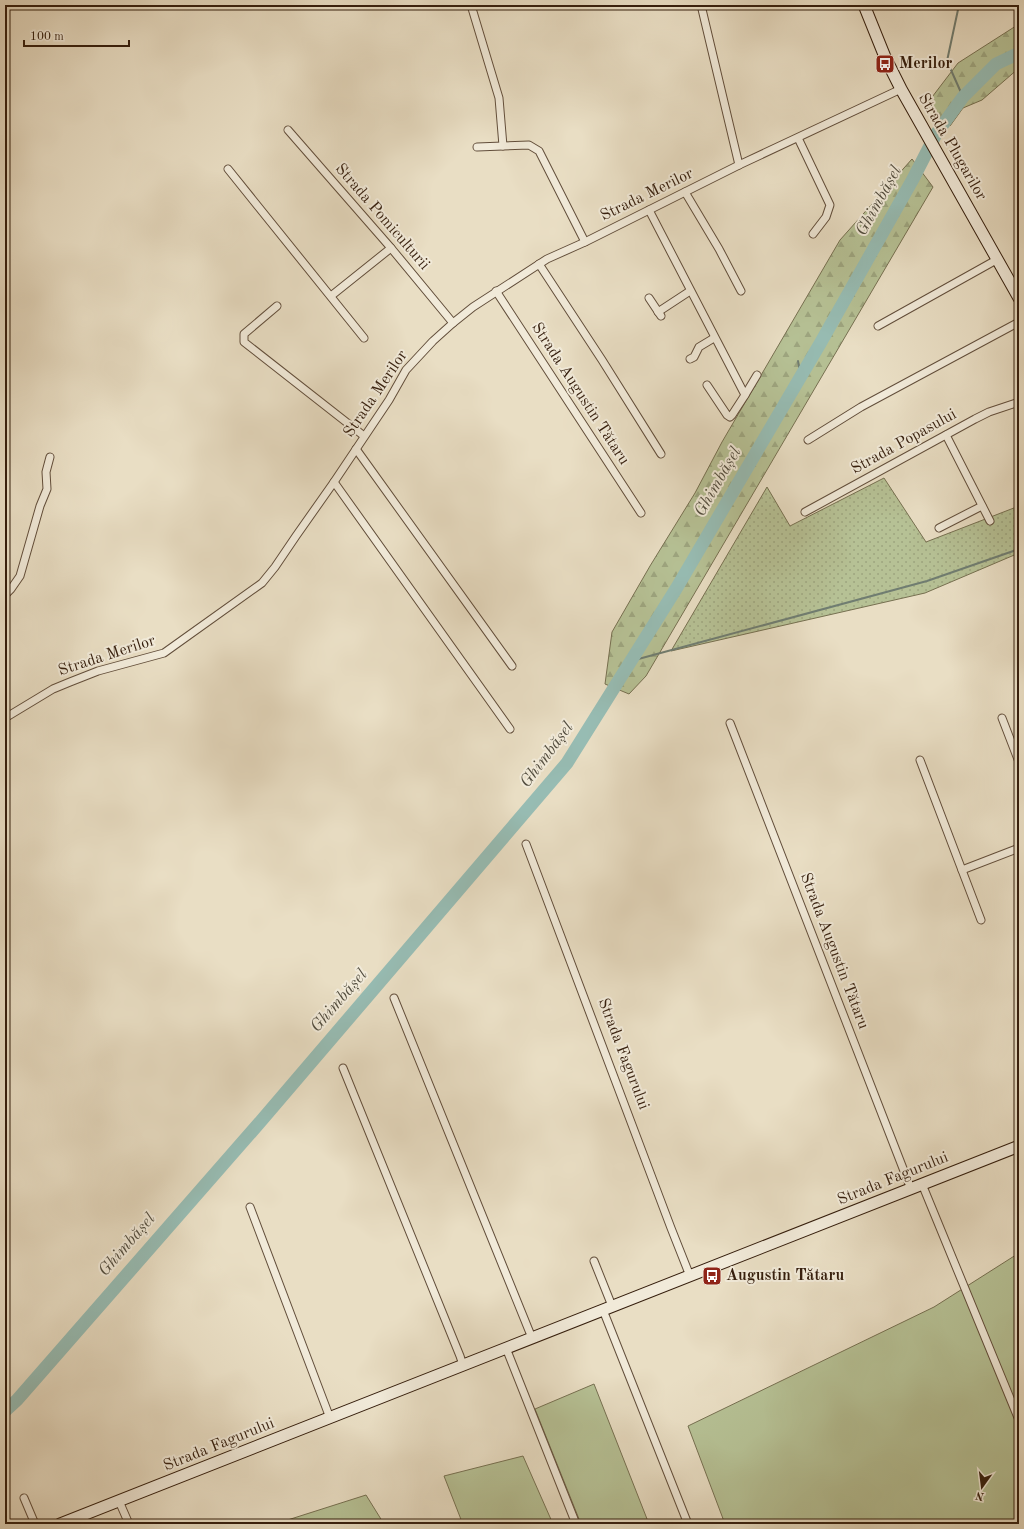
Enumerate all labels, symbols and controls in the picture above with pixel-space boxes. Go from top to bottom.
scale bar [24,22,129,48]
text: 100 m [30,31,64,43]
bus stop icon: Merilor [874,53,896,75]
place label: Merilor [899,56,952,72]
street label: Strada Plugarilor [915,91,989,204]
street label: Strada Pomiculturii [332,161,432,273]
water label: Ghimbășel [853,163,906,239]
street label: Strada Merilor [598,165,696,224]
street label: Strada Augustin Tătaru [528,320,632,468]
street label: Strada Merilor [341,347,411,440]
street label: Strada Popasului [849,407,959,477]
water label: Ghimbășel [691,444,746,520]
street label: Strada Merilor [56,633,158,679]
water label: Ghimbășel [517,719,578,791]
street label: Strada Augustin Tătaru [797,871,871,1032]
water label: Ghimbășel [307,966,371,1036]
street label: Strada Fagurului [594,996,652,1112]
street label: Strada Fagurului [835,1150,951,1208]
water label: Ghimbășel [95,1210,159,1280]
bus stop icon: Augustin Tătaru [701,1265,723,1287]
place label: Augustin Tătaru [726,1268,844,1284]
street label: Strada Fagurului [161,1416,277,1474]
north arrow [962,1467,1002,1507]
text: N [974,1489,985,1502]

